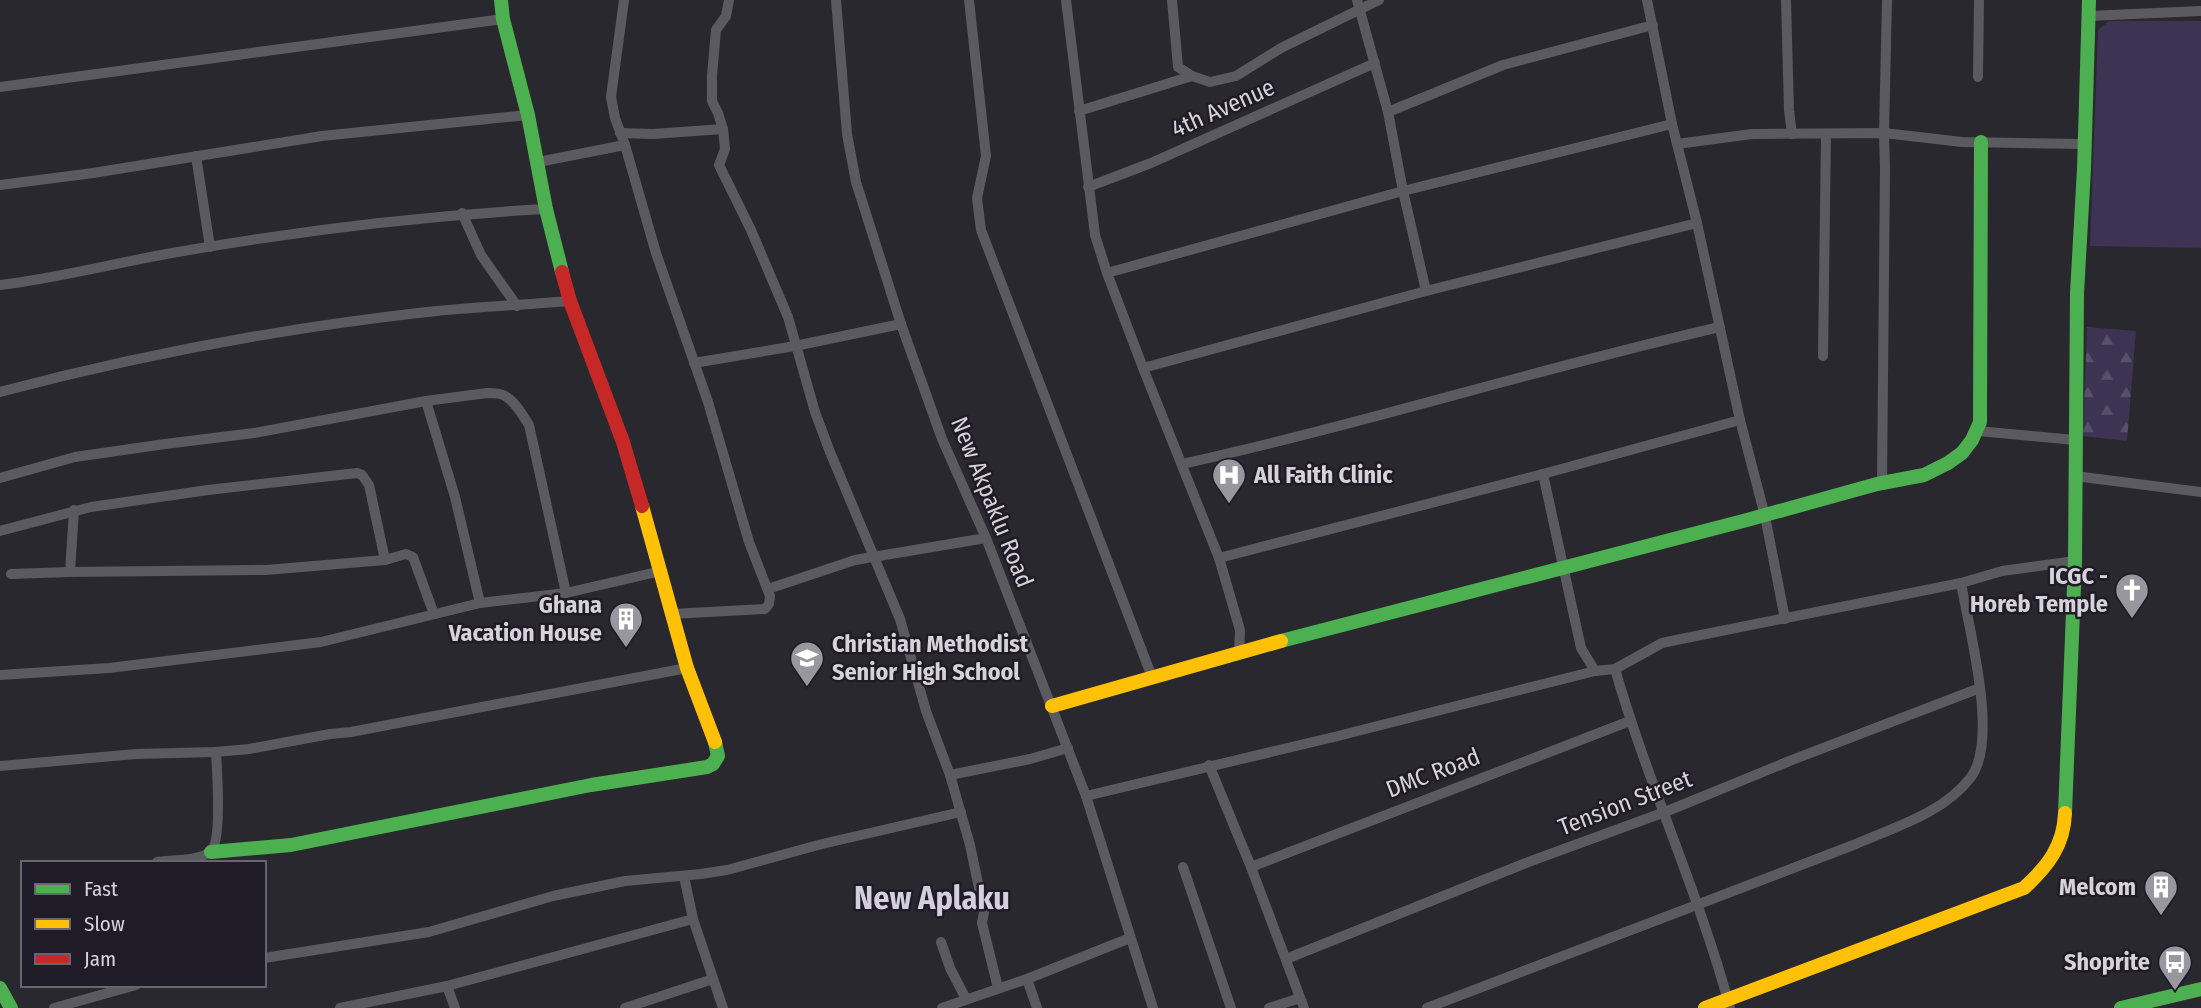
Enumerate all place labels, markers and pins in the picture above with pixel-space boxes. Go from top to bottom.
hospital icon: All Faith Clinic [1210,456,1248,505]
place label: All Faith Clinic [1253,461,1393,489]
place label: ICGC - Horeb Temple [1970,562,2108,618]
church icon: ICGC - Horeb Temple [2113,571,2151,620]
place label: Ghana Vacation House [448,591,602,647]
building icon: Ghana Vacation House [607,600,645,649]
place label: Christian Methodist Senior High School [832,630,1029,686]
school or university icon: Christian Methodist Senior High School [788,639,826,688]
building icon: Melcom [2142,868,2180,917]
place label: Melcom [2059,873,2136,901]
bus stop icon: Shoprite [2156,943,2194,992]
place label: Shoprite [2064,948,2150,976]

